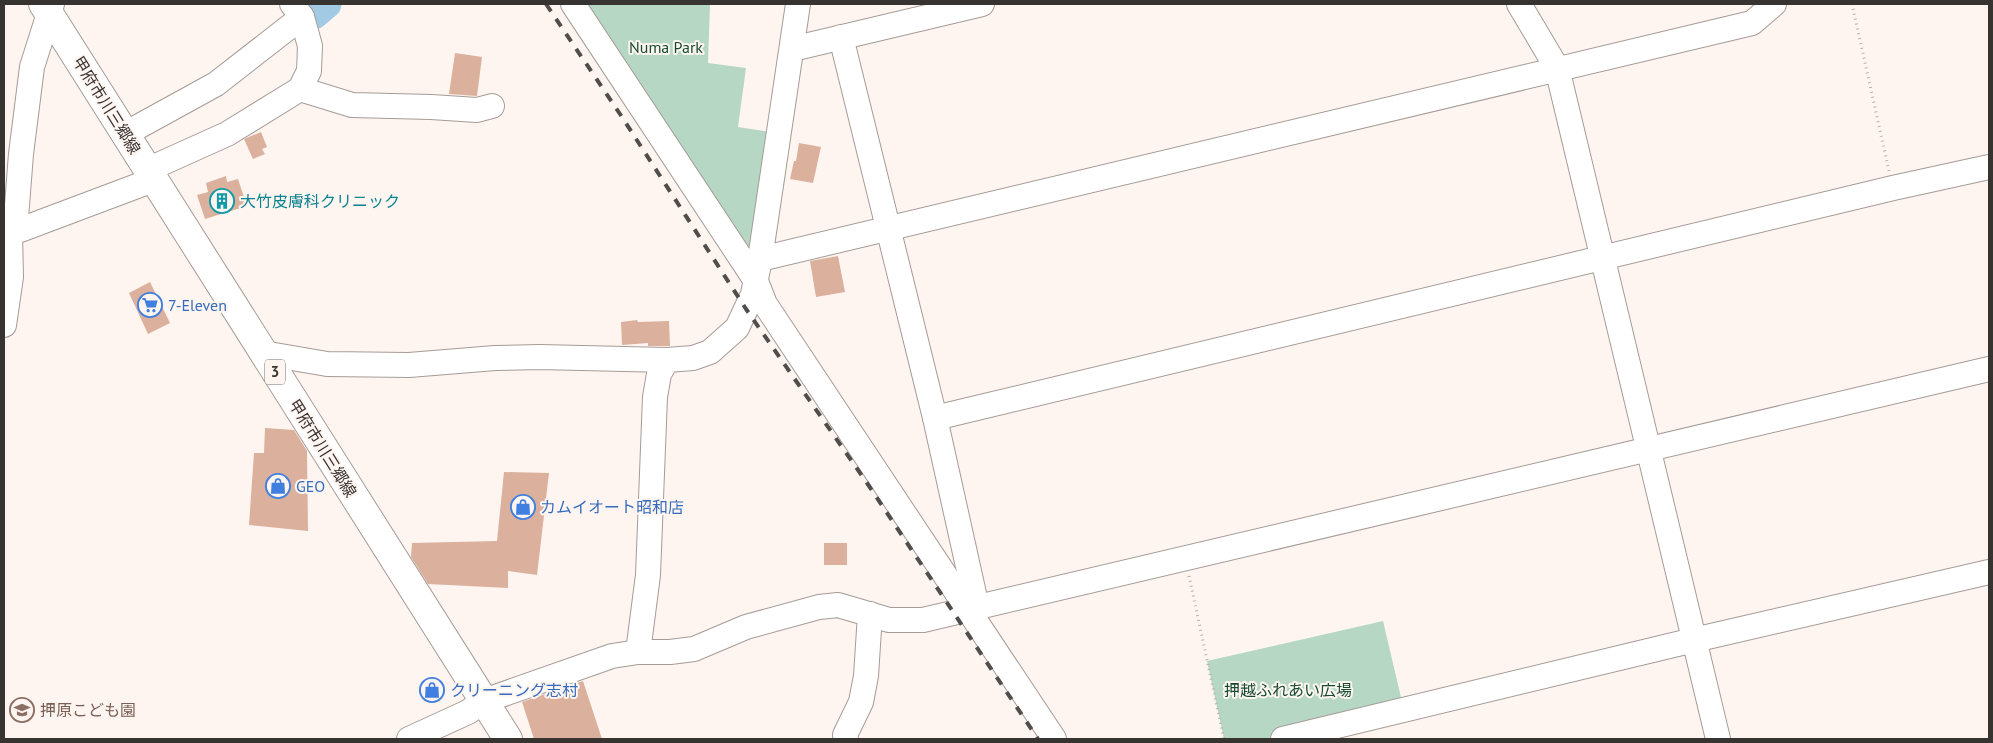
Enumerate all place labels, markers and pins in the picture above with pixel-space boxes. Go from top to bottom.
building icon: 大竹皮膚科クリニック [209,188,235,214]
place label: 大竹皮膚科クリニック [240,191,400,211]
supermarket icon: 7-Eleven [137,292,163,318]
place label: 7-Eleven [168,295,227,315]
shop icon: GEO [265,473,291,499]
place label: GEO [296,476,325,496]
shop icon: カムイオート昭和店 [510,494,536,520]
place label: カムイオート昭和店 [540,497,684,517]
shop icon: クリーニング志村 [419,677,445,703]
place label: クリーニング志村 [450,680,578,700]
school or university icon: 押原こども園 [9,697,35,723]
place label: 押原こども園 [40,700,136,720]

